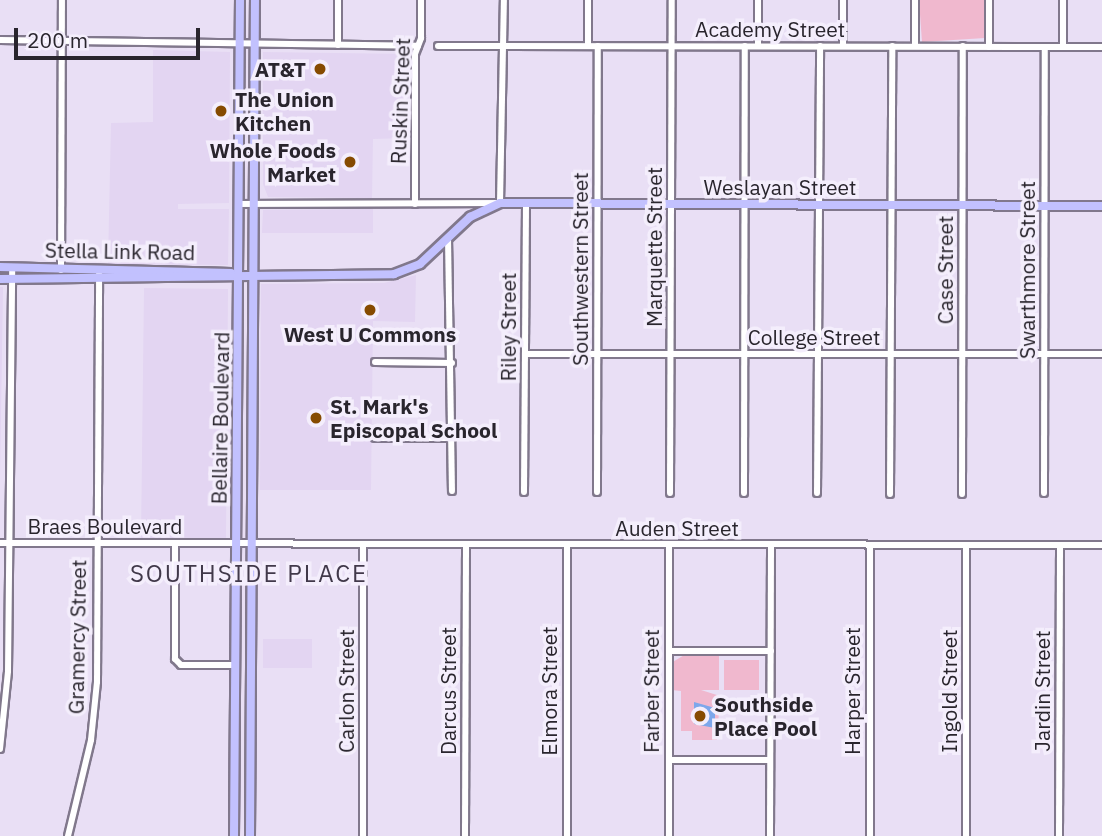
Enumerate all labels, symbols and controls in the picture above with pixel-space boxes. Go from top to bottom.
scale bar [18,14,203,58]
street label: Academy Street [695,16,845,42]
text: 200 m [27,26,88,54]
street label: Ruskin Street [385,37,415,165]
place label: AT&T [255,56,306,82]
marker: AT&T [312,61,328,77]
place label: The Union Kitchen [235,86,334,136]
marker: The Union Kitchen [213,103,229,119]
place label: Whole Foods Market [209,137,336,187]
marker: Whole Foods Market [342,154,358,170]
street label: Marquette Street [641,167,667,327]
street label: Southwestern Street [567,172,593,366]
street label: Weslayan Street [704,174,856,200]
street label: Swarthmore Street [1014,181,1040,359]
street label: Case Street [932,216,958,324]
street label: Stella Link Road [45,237,195,265]
street label: Riley Street [495,273,521,381]
marker: West U Commons [362,302,378,318]
place label: West U Commons [284,321,456,347]
street label: College Street [748,324,880,350]
street label: Bellaire Boulevard [206,331,234,505]
place label: St. Mark's Episcopal School [330,393,497,443]
marker: St. Mark's Episcopal School [308,410,324,426]
street label: Braes Boulevard [28,513,182,539]
street label: Auden Street [615,515,739,541]
street label: Gramercy Street [63,560,91,714]
district label: SOUTHSIDE PLACE [132,560,366,588]
street label: Elmora Street [536,626,562,756]
street label: Darcus Street [435,627,461,755]
street label: Harper Street [839,627,865,755]
street label: Carlon Street [333,629,359,753]
street label: Farber Street [638,629,664,753]
street label: Ingold Street [936,629,962,753]
street label: Jardin Street [1029,630,1055,752]
place label: Southside Place Pool [714,691,817,741]
marker: Southside Place Pool [692,708,708,724]

